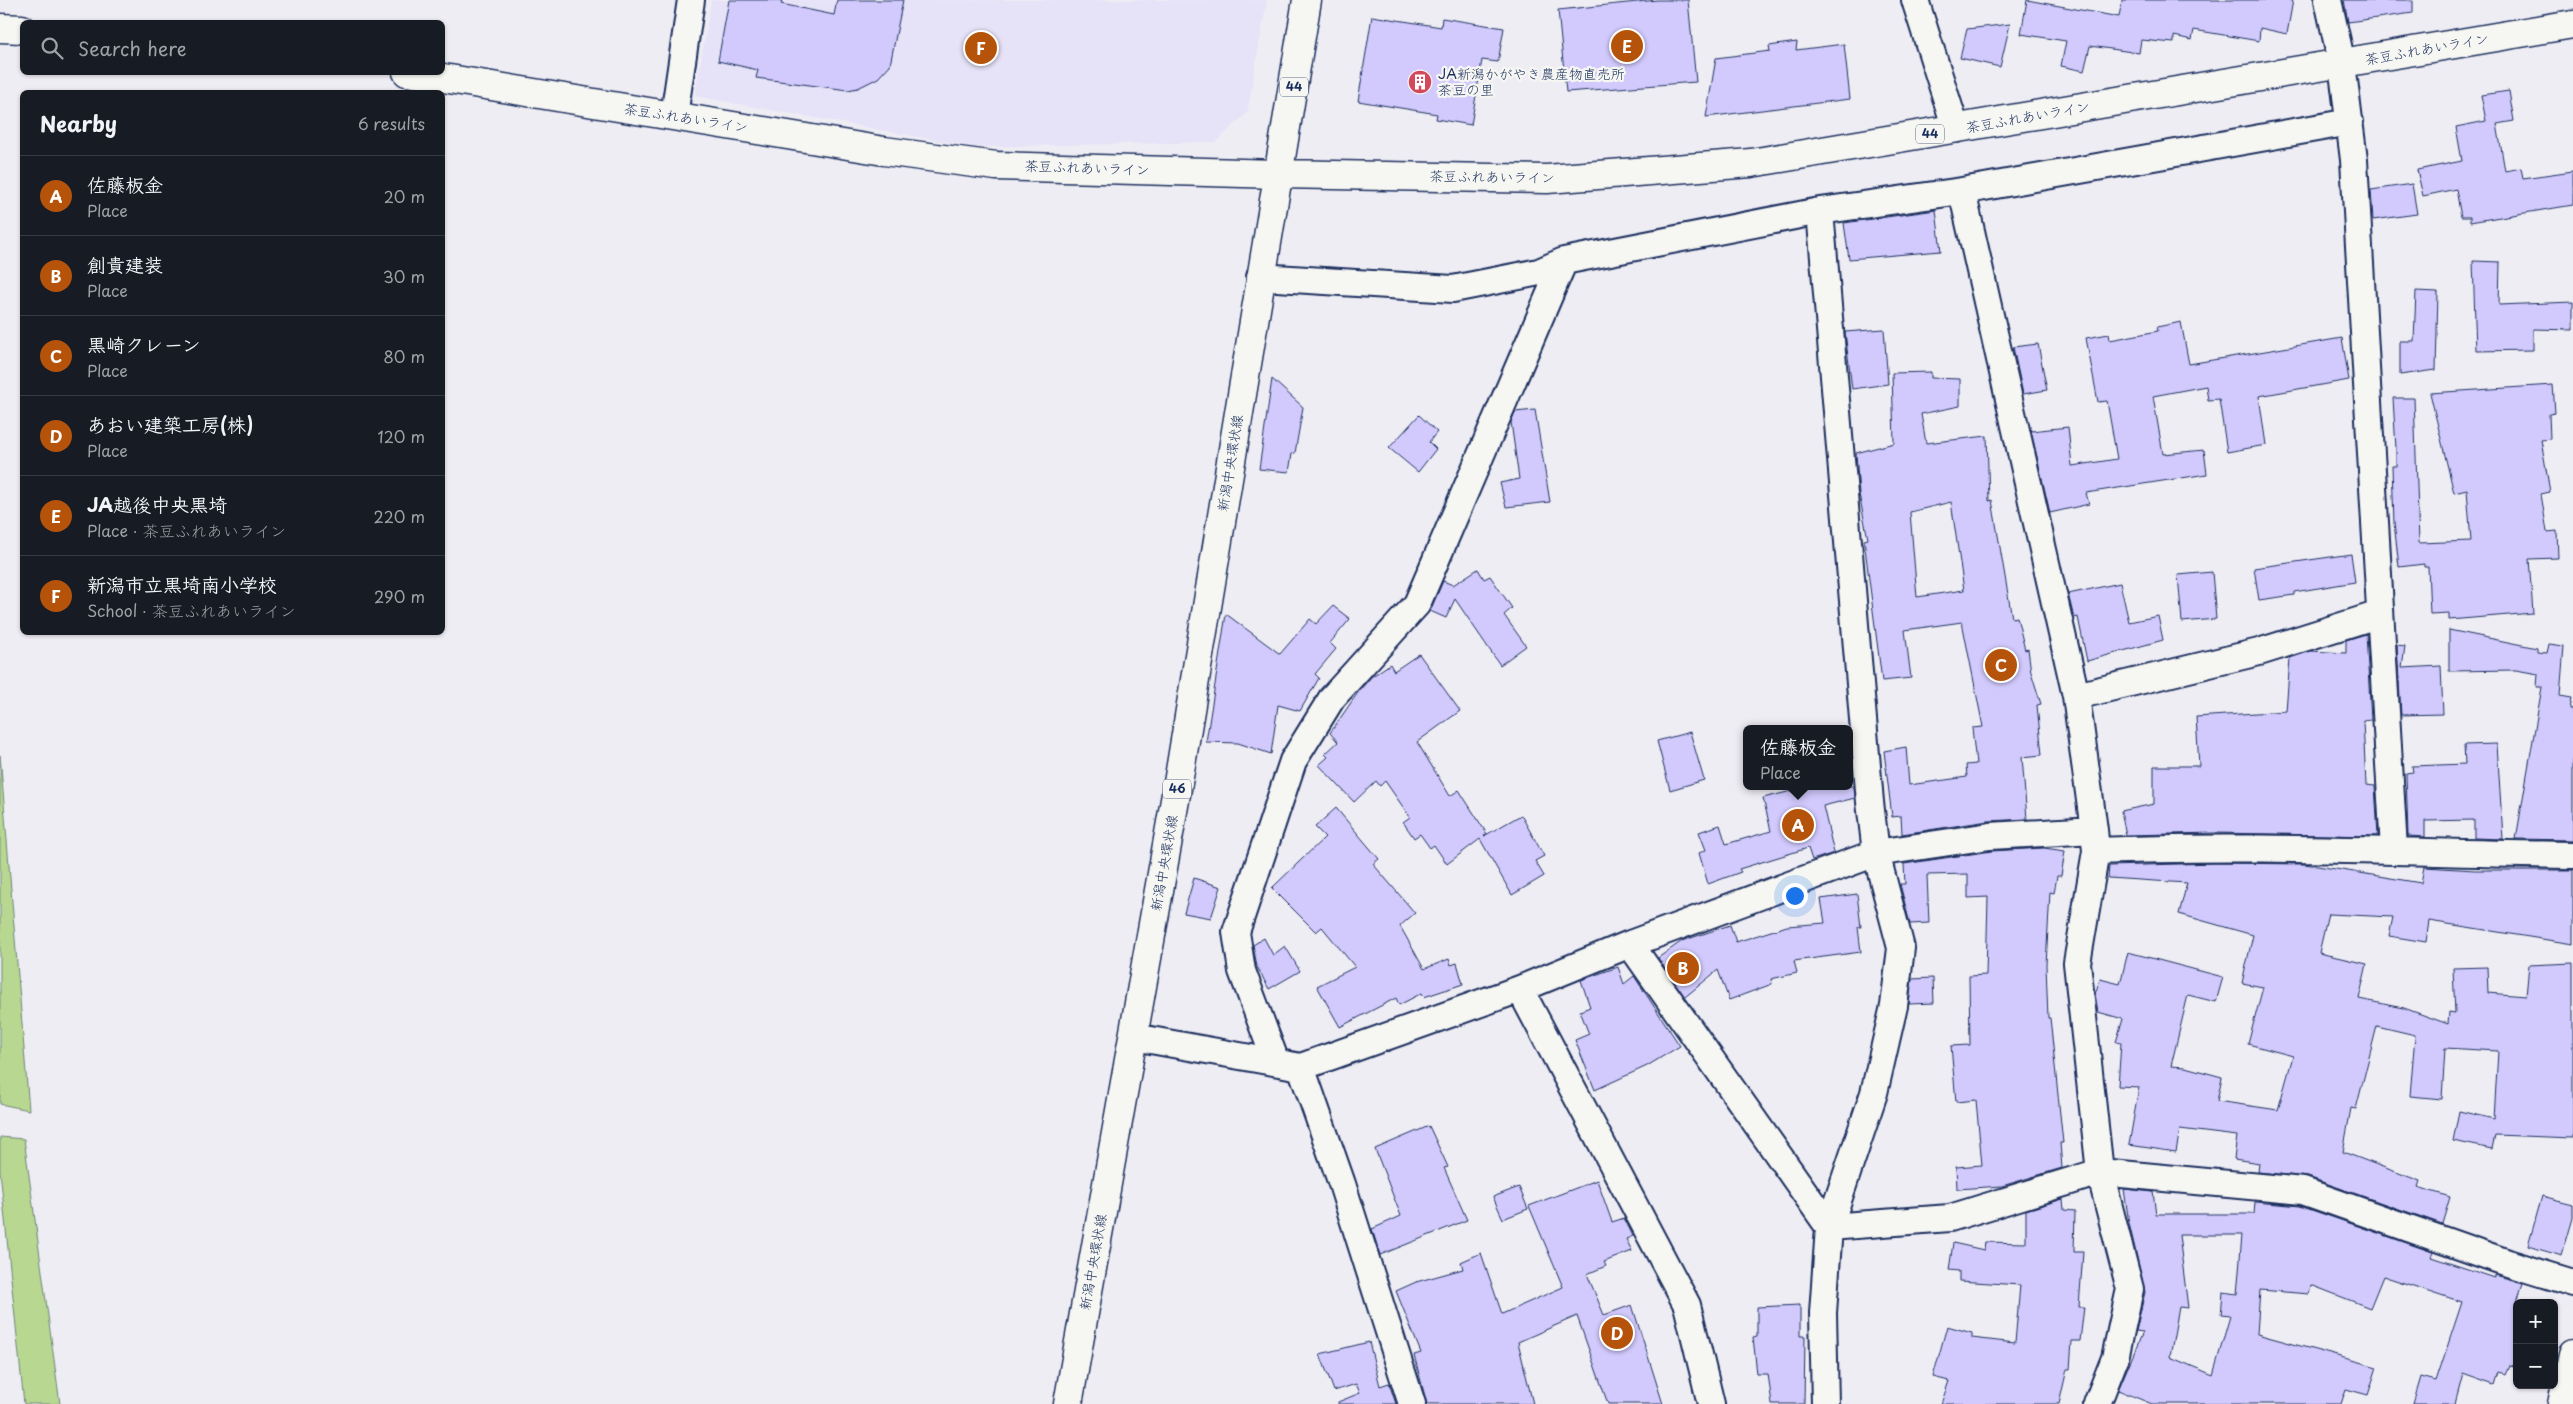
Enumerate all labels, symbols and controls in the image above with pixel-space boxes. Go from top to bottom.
search box [20,20,445,75]
pin: E [1611,27,1643,65]
street label: 茶豆ふれあいライン [2363,27,2491,70]
pin: F [965,29,997,67]
icon: search [38,34,66,62]
text: Search here [78,34,187,62]
place label: JA新潟かがやき農産物直売所 茶豆の里 [1438,63,1625,100]
building icon: JA新潟かがやき農産物直売所 茶豆の里 [1407,69,1433,95]
road number: 44 [1280,77,1308,96]
street label: 茶豆ふれあいライン [1964,95,2092,138]
street label: 茶豆ふれあいライン [622,97,750,138]
text: Nearby [40,107,117,139]
text: 6 results [358,111,425,135]
road number: 44 [1916,125,1944,144]
street label: 茶豆ふれあいライン [1024,155,1150,180]
street label: 茶豆ふれあいライン [1429,165,1555,188]
text: 佐藤板金 [87,170,163,198]
text: A [50,184,62,208]
text: 20 m [384,184,425,208]
text: Place [87,198,128,222]
text: 創貴建装 [87,250,163,278]
text: B [51,264,61,288]
text: 30 m [383,264,425,288]
text: Place [87,278,128,302]
text: 黒崎クレーン [87,330,201,358]
text: C [50,344,62,368]
text: 80 m [383,344,425,368]
text: Place [87,358,128,382]
text: あおい建築工房(株) [87,410,253,438]
street label: 新潟中央環状線 [1211,413,1248,513]
text: D [50,424,62,448]
text: 120 m [378,424,425,448]
text: Place [87,438,128,462]
text: JA越後中央黒埼 [87,490,227,518]
text: E [51,504,61,528]
text: 220 m [374,504,425,528]
text: Place · 茶豆ふれあいライン [87,518,286,542]
text: 新潟市立黒埼南小学校 [87,570,277,598]
text: F [51,584,61,608]
text: 290 m [374,584,425,608]
text: School · 茶豆ふれあいライン [87,598,295,622]
pin: C [1985,646,2017,684]
popup [1743,725,1853,790]
text: 佐藤板金 [1760,732,1836,760]
text: Place [1760,760,1801,784]
road number: 46 [1163,780,1191,799]
pin: A [1782,806,1814,844]
street label: 新潟中央環状線 [1145,813,1182,913]
your location [1782,883,1808,909]
pin: B [1667,949,1699,987]
street label: 新潟中央環状線 [1074,1212,1111,1312]
map controls [2513,1299,2558,1389]
button: + [2513,1299,2558,1344]
pin: D [1601,1314,1633,1352]
button: − [2513,1344,2558,1389]

